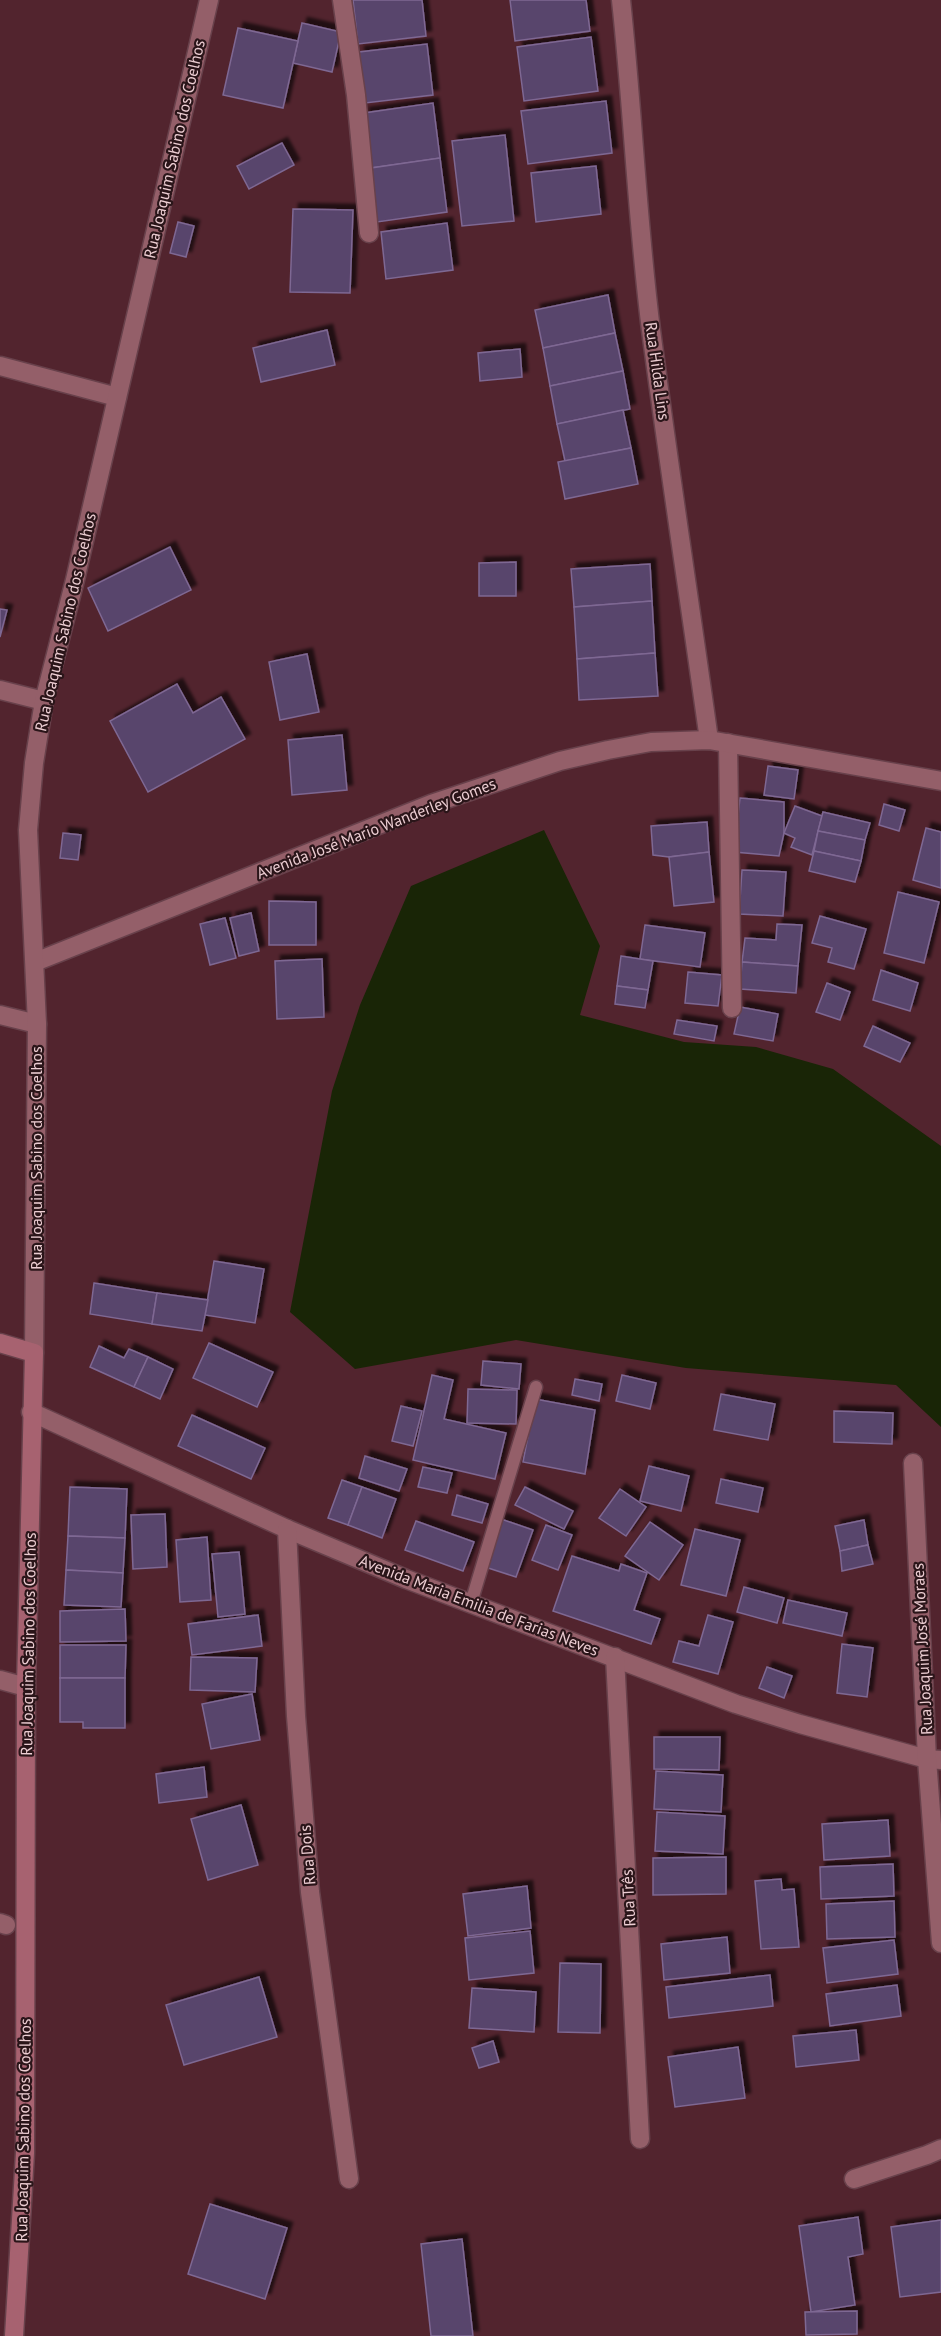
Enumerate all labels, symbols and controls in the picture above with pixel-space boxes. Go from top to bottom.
street label: Rua Joaquim Sabino dos Coelhos [139,38,209,260]
street label: Rua Hilda Lins [641,321,675,422]
street label: Rua Joaquim Sabino dos Coelhos [30,511,100,733]
street label: Avenida José Mario Wanderley Gomes [253,773,499,883]
street label: Rua Joaquim Sabino dos Coelhos [26,1046,46,1270]
street label: Rua Joaquim Sabino dos Coelhos [16,1532,40,1756]
street label: Avenida Maria Emilia de Farias Neves [357,1550,602,1660]
street label: Rua Joaquim José Moraes [907,1562,936,1735]
street label: Rua Dois [294,1824,320,1886]
street label: Rua Três [617,1869,639,1927]
street label: Rua Joaquim Sabino dos Coelhos [11,2018,35,2242]

